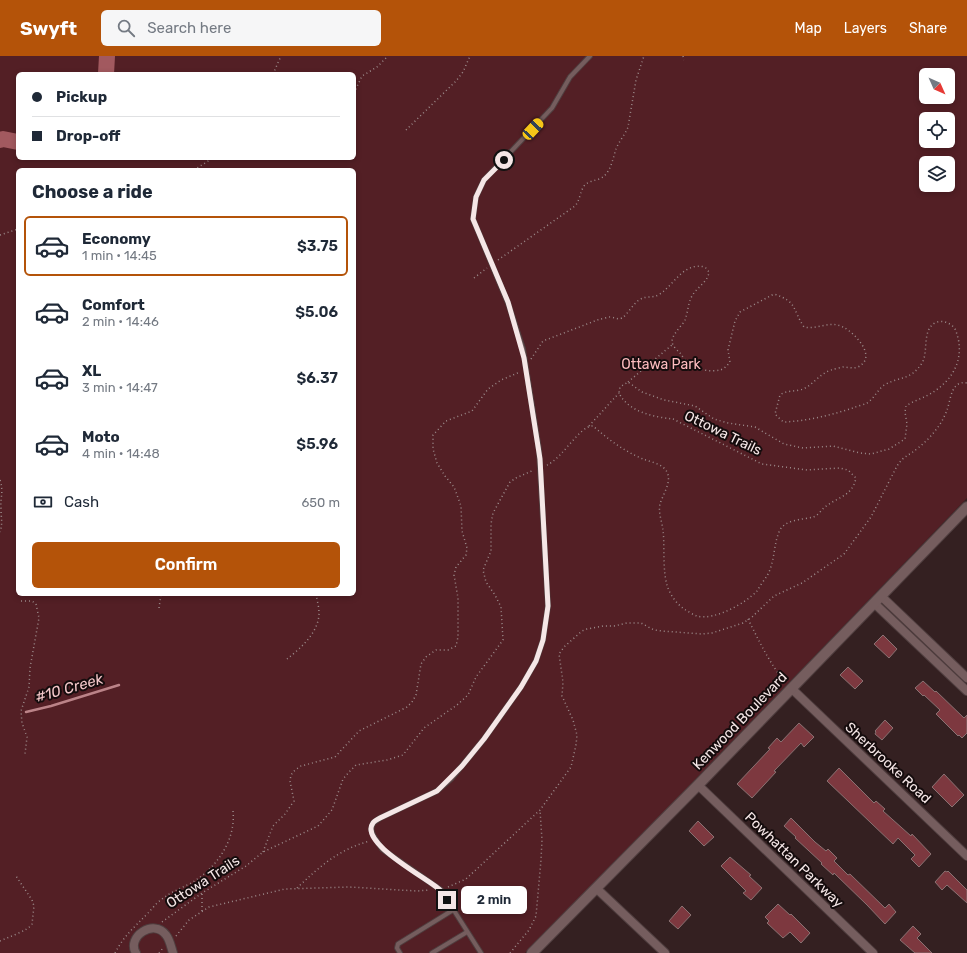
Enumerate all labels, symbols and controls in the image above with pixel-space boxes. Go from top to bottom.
search box [101,10,381,46]
text: Swyft [20,17,77,40]
icon: search [115,17,137,39]
text: Search here [147,19,231,37]
text: Map [795,20,822,37]
text: Layers [844,20,887,37]
text: Share [909,20,947,37]
north arrow [919,68,955,104]
map controls [919,68,955,192]
text: Pickup [56,88,107,106]
button: locate [919,112,955,148]
car [520,116,546,142]
text: Drop-off [56,127,120,145]
route start [495,151,513,169]
button: layers [919,156,955,192]
text: Choose a ride [32,181,153,203]
icon: car [34,228,70,264]
text: Economy [82,230,151,248]
text: $3.75 [297,237,338,255]
text: 1 min · 14:45 [82,248,157,263]
icon: car [34,294,70,330]
text: Comfort [82,296,145,314]
text: $5.06 [295,303,338,321]
text: 2 min · 14:46 [82,314,159,329]
park label: Ottawa Park [621,356,701,373]
icon: car [34,360,70,396]
text: XL [82,362,101,380]
text: $6.37 [296,369,338,387]
text: 3 min · 14:47 [82,380,158,395]
street label: Ottowa Trails [682,407,764,459]
icon: car [34,426,70,462]
text: Moto [82,428,120,446]
text: $5.96 [296,435,338,453]
text: 4 min · 14:48 [82,446,160,461]
icon: cash [32,491,54,513]
text: Cash [64,493,99,511]
text: 650 m [301,495,340,510]
button: Confirm [32,542,340,588]
street label: Kenwood Boulevard [689,669,791,773]
water label: #10 Creek [33,670,105,706]
street label: Sherbrooke Road [841,719,935,807]
street label: Powhattan Parkway [741,809,847,912]
street label: Ottowa Trails [163,852,243,912]
callout: 2 min [461,886,527,914]
route end [438,891,456,909]
text: 2 min [477,892,511,907]

